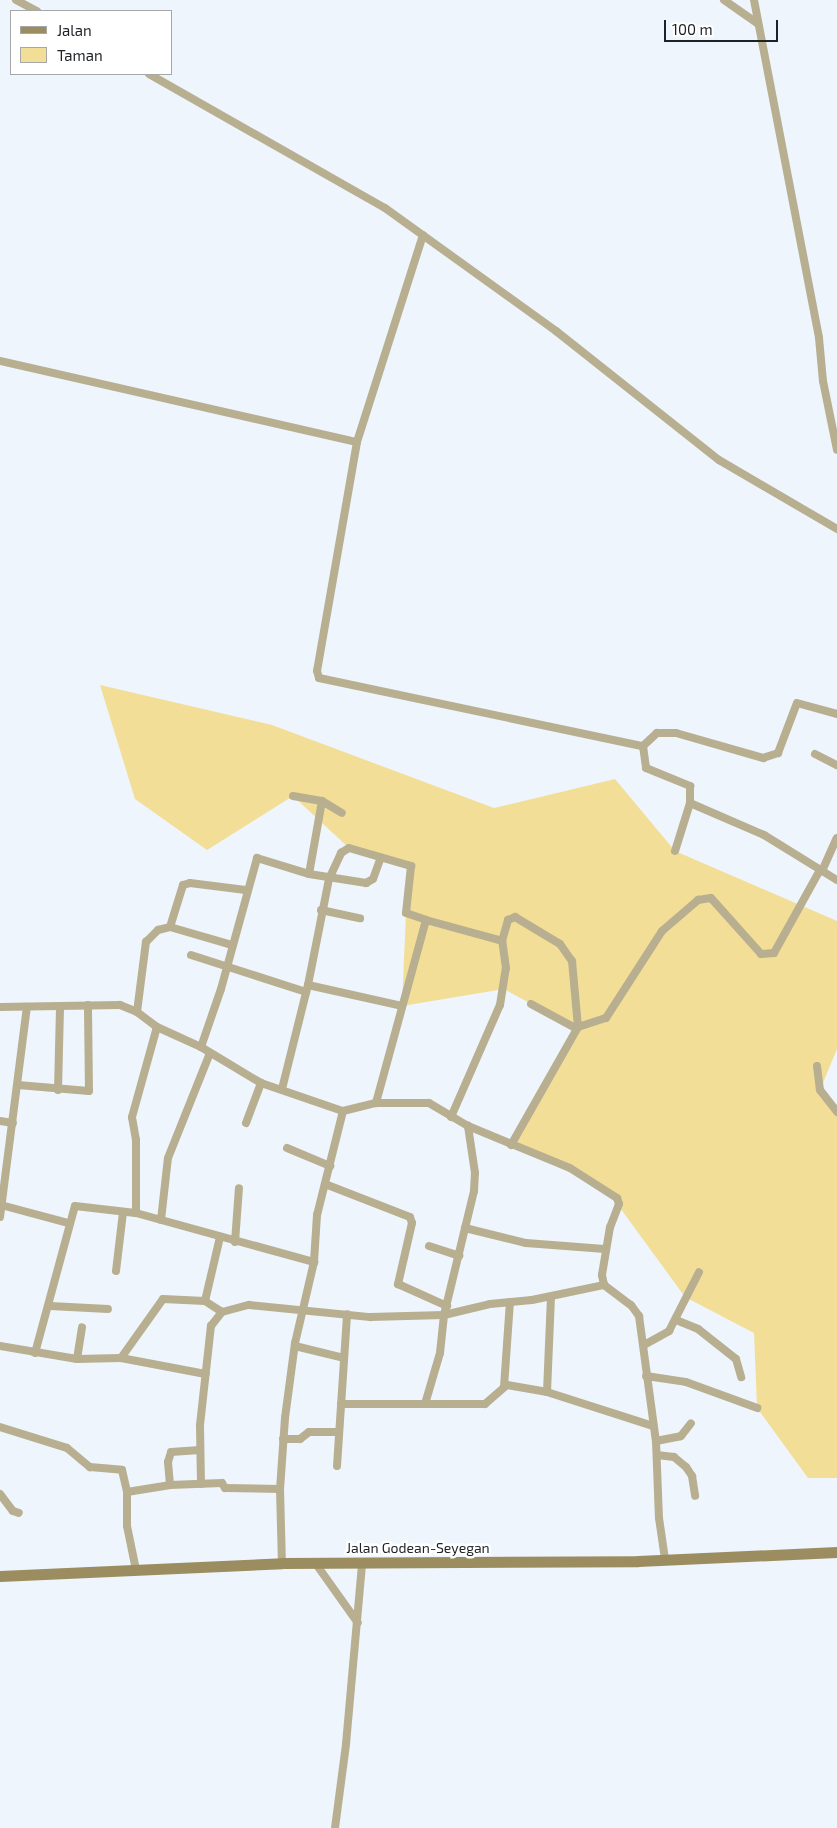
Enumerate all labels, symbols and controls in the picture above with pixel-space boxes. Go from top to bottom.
legend [10,10,172,75]
scale bar [667,10,781,42]
text: 100 m [672,20,713,38]
text: Jalan [57,21,92,39]
text: Taman [57,46,103,64]
street label: Jalan Godean-Seyegan [346,1540,490,1556]

